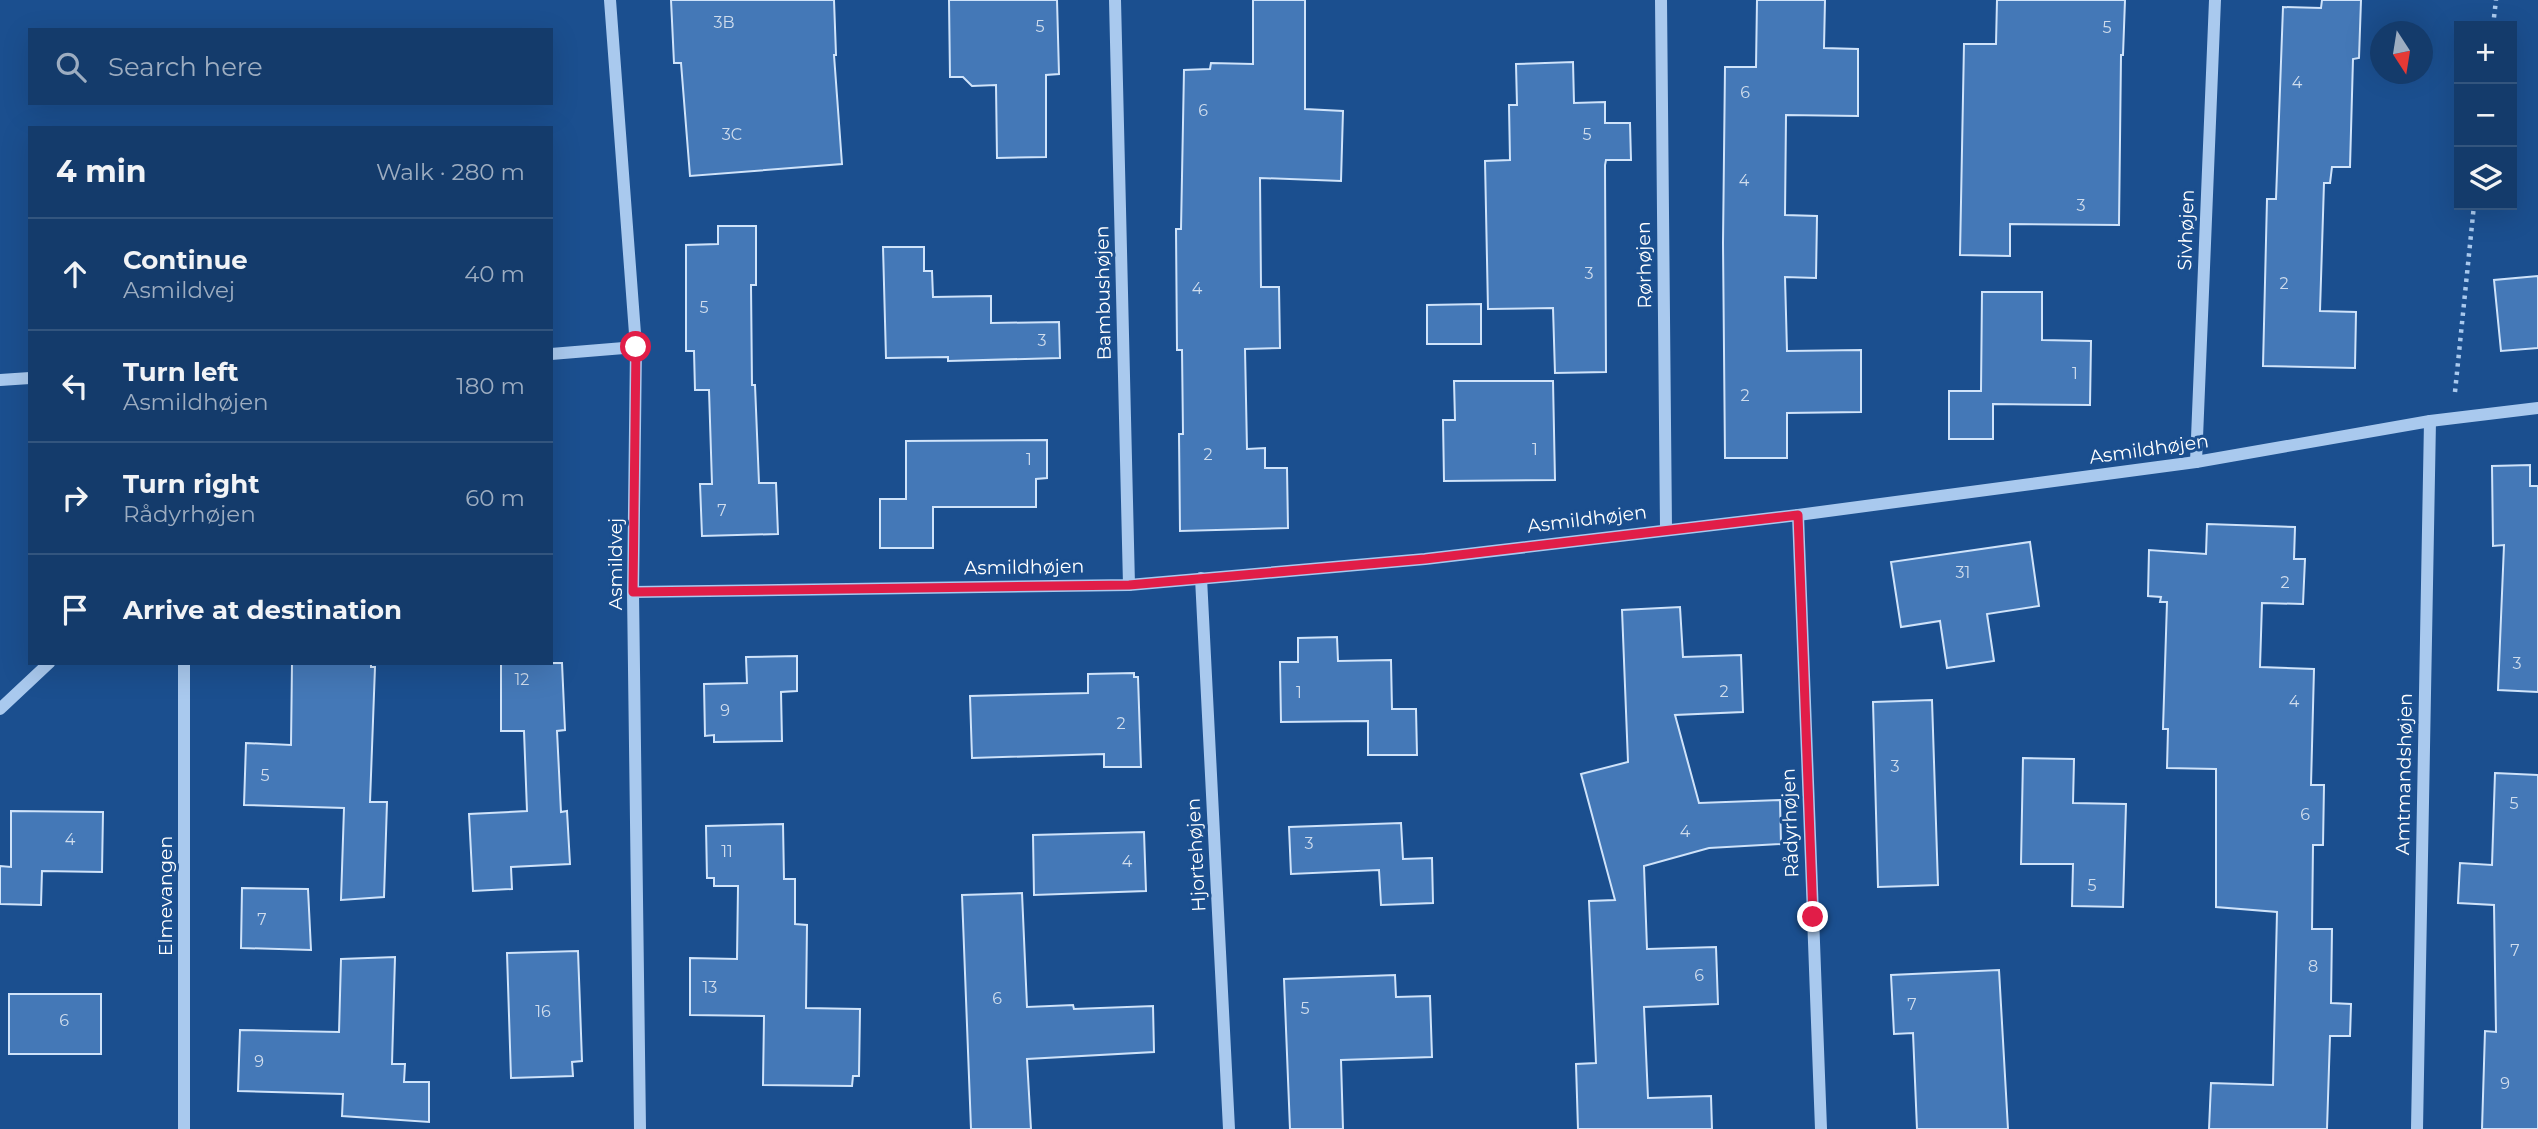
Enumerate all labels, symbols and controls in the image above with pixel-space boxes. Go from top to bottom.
house number: 3B [713,13,735,32]
house number: 5 [1035,17,1045,36]
house number: 5 [2102,18,2112,37]
north arrow [2370,21,2433,84]
map controls [2454,21,2517,210]
button: + [2454,21,2517,84]
search box [28,28,553,105]
icon: search [52,48,90,86]
text: Search here [108,51,263,83]
house number: 4 [2292,73,2303,92]
house number: 6 [1740,83,1750,102]
button: − [2454,84,2517,147]
house number: 6 [1198,101,1208,120]
house number: 3C [722,125,742,144]
house number: 5 [1582,125,1592,144]
button: layers [2454,147,2517,210]
text: 4 min [56,153,146,190]
text: Walk · 280 m [376,158,525,186]
house number: 4 [1739,171,1750,190]
street label: Sivhøjen [2173,189,2199,271]
house number: 3 [2076,196,2086,215]
street label: Rørhøjen [1632,221,1656,309]
street label: Bambushøjen [1090,225,1116,361]
text: Continue [123,244,248,276]
icon: ahead [56,255,94,293]
text: 40 m [464,260,525,288]
house number: 3 [1584,264,1594,283]
house number: 2 [2279,274,2289,293]
text: Asmildvej [123,276,235,304]
house number: 4 [1192,279,1203,298]
house number: 5 [699,298,709,317]
route start [620,331,651,362]
house number: 3 [1037,331,1047,350]
text: Turn left [123,356,239,388]
house number: 1 [2072,364,2078,383]
icon: left [56,367,94,405]
text: 180 m [456,372,525,400]
house number: 2 [1740,386,1750,405]
text: Asmildhøjen [123,388,269,416]
street label: Asmildhøjen [2088,429,2210,469]
house number: 1 [1532,440,1538,459]
house number: 2 [1203,445,1213,464]
house number: 1 [1026,450,1032,469]
text: Turn right [123,468,259,500]
icon: right [56,479,94,517]
text: 60 m [465,484,525,512]
text: Rådyrhøjen [123,500,256,528]
street label: Asmildhøjen [1526,500,1648,538]
house number: 7 [717,501,727,520]
street label: Asmildvej [604,518,627,610]
street label: Asmildhøjen [964,554,1084,580]
house number: 31 [1956,563,1970,582]
house number: 2 [2280,573,2290,592]
icon: arrive [56,591,94,629]
text: Arrive at destination [123,594,402,626]
house number: 3 [2512,654,2522,673]
house number: 12 [515,670,529,689]
house number: 2 [1719,682,1729,701]
house number: 1 [1296,683,1302,702]
house number: 4 [2289,692,2300,711]
street label: Amtmandshøjen [2391,693,2417,855]
house number: 9 [720,701,730,720]
house number: 2 [1116,714,1126,733]
house number: 3 [1890,757,1900,776]
house number: 5 [260,766,270,785]
street label: Rådyrhøjen [1777,768,1803,878]
house number: 5 [2509,794,2519,813]
street label: Hjortehøjen [1182,798,1210,912]
house number: 6 [2300,805,2310,824]
house number: 4 [1680,822,1691,841]
house number: 4 [65,830,76,849]
house number: 3 [1304,834,1314,853]
street label: Elmevangen [154,836,177,956]
house number: 11 [721,842,733,861]
house number: 4 [1122,852,1133,871]
house number: 5 [2087,876,2097,895]
route end [1797,901,1828,932]
house number: 7 [257,910,267,929]
house number: 7 [2510,941,2520,960]
house number: 8 [2308,957,2318,976]
house number: 6 [1694,966,1704,985]
house number: 13 [703,978,717,997]
house number: 6 [992,989,1002,1008]
house number: 7 [1907,995,1917,1014]
house number: 5 [1300,999,1310,1018]
house number: 16 [535,1002,551,1021]
house number: 6 [59,1011,69,1030]
house number: 9 [254,1052,264,1071]
house number: 9 [2500,1074,2510,1093]

